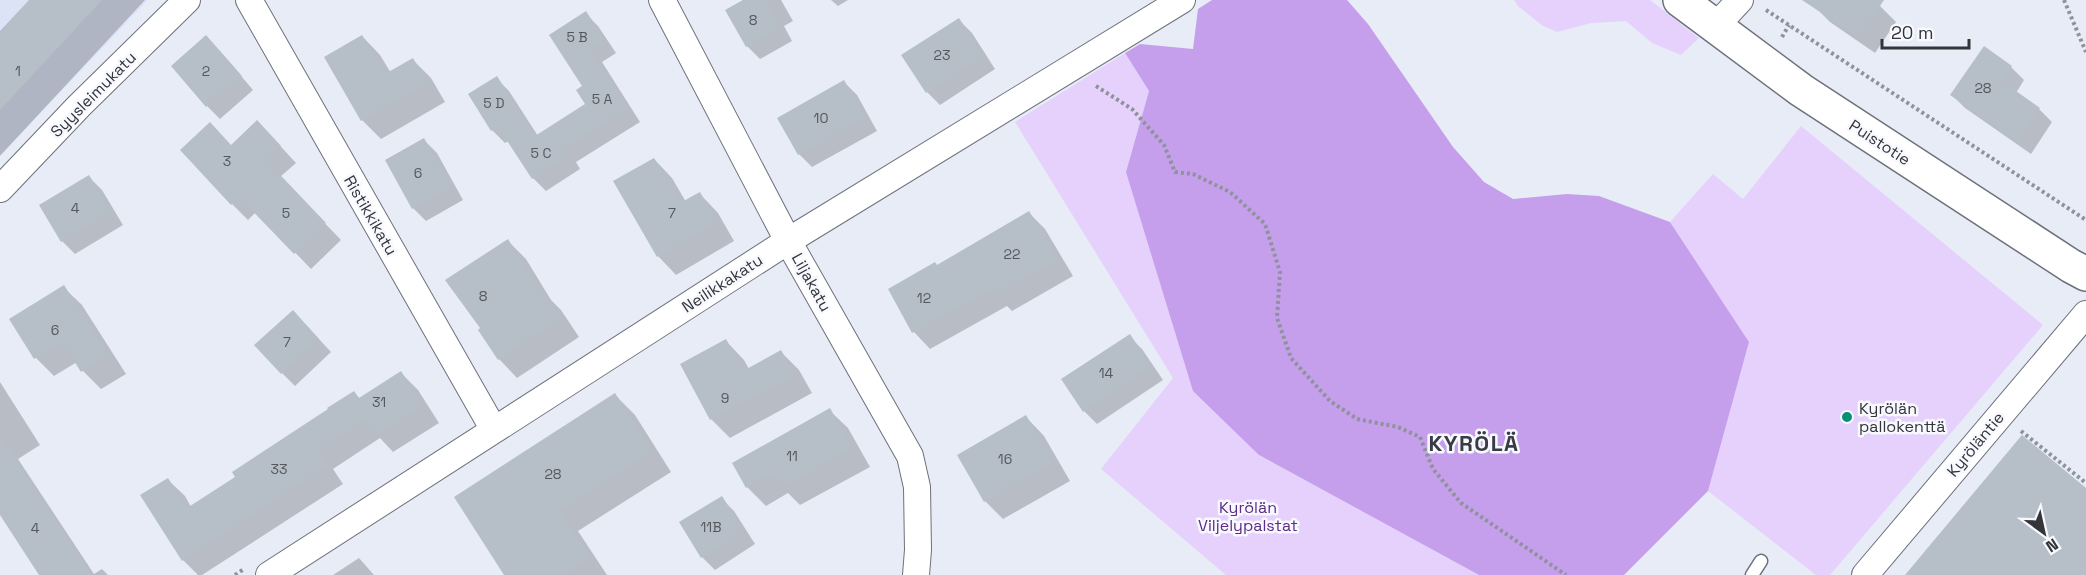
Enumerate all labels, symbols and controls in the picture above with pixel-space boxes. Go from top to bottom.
house number: 8 [749,11,758,29]
scale bar [1882,12,1969,50]
text: 20 m [1891,21,1934,44]
house number: 5 B [566,28,588,46]
house number: 23 [934,46,950,64]
street label: Syysleimukatu [46,47,141,142]
house number: 1 [15,62,21,80]
house number: 2 [202,62,210,80]
house number: 28 [1974,79,1992,97]
house number: 5 A [592,90,612,108]
house number: 5 D [483,94,505,112]
house number: 10 [814,109,828,127]
street label: Puistotie [1845,115,1914,170]
house number: 5 C [531,144,551,162]
house number: 3 [223,152,231,170]
house number: 6 [414,164,422,182]
street label: Ristikkikatu [339,171,402,259]
house number: 4 [71,199,80,217]
house number: 5 [282,204,290,222]
house number: 7 [668,204,676,222]
house number: 22 [1004,245,1020,263]
street label: Neilikkakatu [678,249,767,317]
street label: Liljakatu [787,249,836,315]
house number: 8 [479,287,488,305]
house number: 12 [917,289,931,307]
house number: 6 [51,321,59,339]
house number: 7 [283,333,291,351]
house number: 14 [1099,364,1114,382]
house number: 9 [721,389,729,407]
house number: 31 [372,393,386,411]
place label: Kyrölän pallokenttä [1859,398,1945,437]
street label: Kyröläntie [1942,408,2009,481]
marker: Kyrölän pallokenttä [1840,410,1854,424]
district label: KYRÖLÄ [1428,429,1520,457]
house number: 11 [786,447,798,465]
house number: 16 [998,450,1012,468]
house number: 33 [271,460,287,478]
house number: 28 [544,465,562,483]
park label: Kyrölän Viljelypalstat [1198,497,1298,536]
north arrow [2014,503,2074,563]
house number: 11B [701,518,721,536]
house number: 4 [31,519,40,537]
text: N [2042,533,2062,557]

